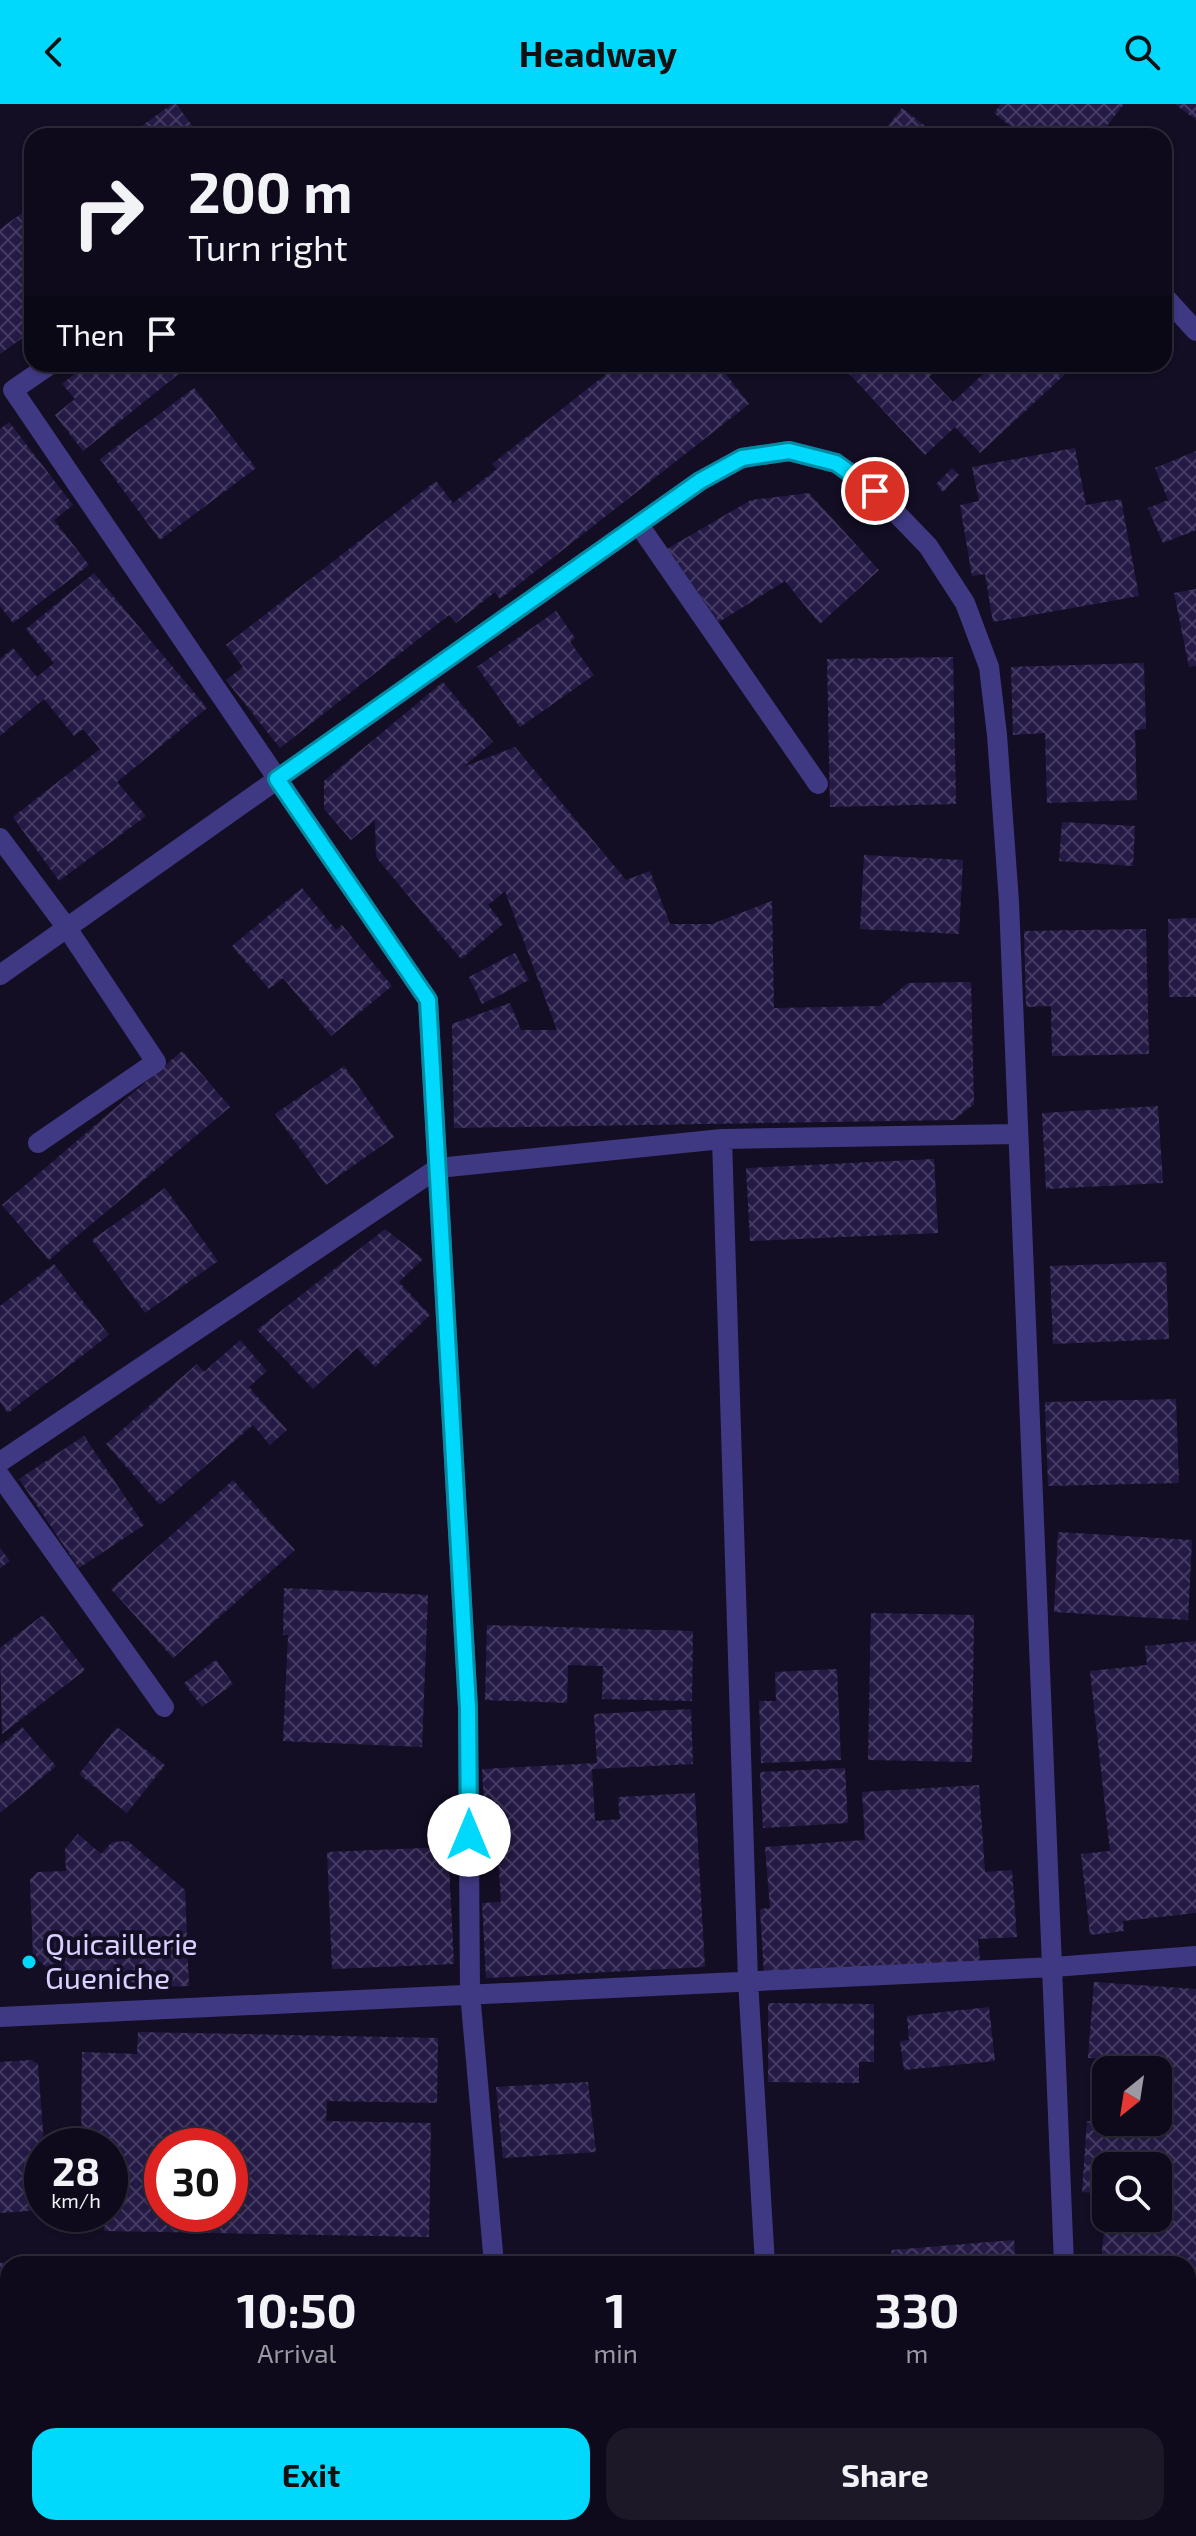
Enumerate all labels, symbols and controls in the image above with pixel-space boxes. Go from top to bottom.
icon: back [32,30,76,74]
icon: search [1120,30,1164,74]
text: Headway [519,31,677,74]
text: 200 m [188,157,353,224]
icon: right [56,160,160,264]
text: Turn right [188,225,348,268]
icon: arrive [140,312,184,356]
text: Then [56,316,124,352]
pin [841,457,909,525]
icon: arrive [853,469,897,513]
position arrow [427,1793,511,1877]
place label: Quicaillerie Gueniche [45,1925,198,1995]
marker: Quicaillerie Gueniche [20,1953,38,1971]
north arrow [1092,2056,1172,2136]
map controls [1092,2056,1172,2232]
speed limit sign: 30 [144,2128,248,2232]
text: 28 [52,2146,100,2194]
button: search [1092,2152,1172,2232]
text: km/h [51,2188,101,2212]
text: 10:50 [237,2280,357,2338]
text: 1 [605,2280,626,2338]
text: 330 [875,2280,959,2338]
text: Arrival [257,2337,336,2368]
text: min [594,2337,638,2368]
text: m [906,2337,928,2368]
button: Exit [32,2428,590,2520]
button: Share [606,2428,1164,2520]

